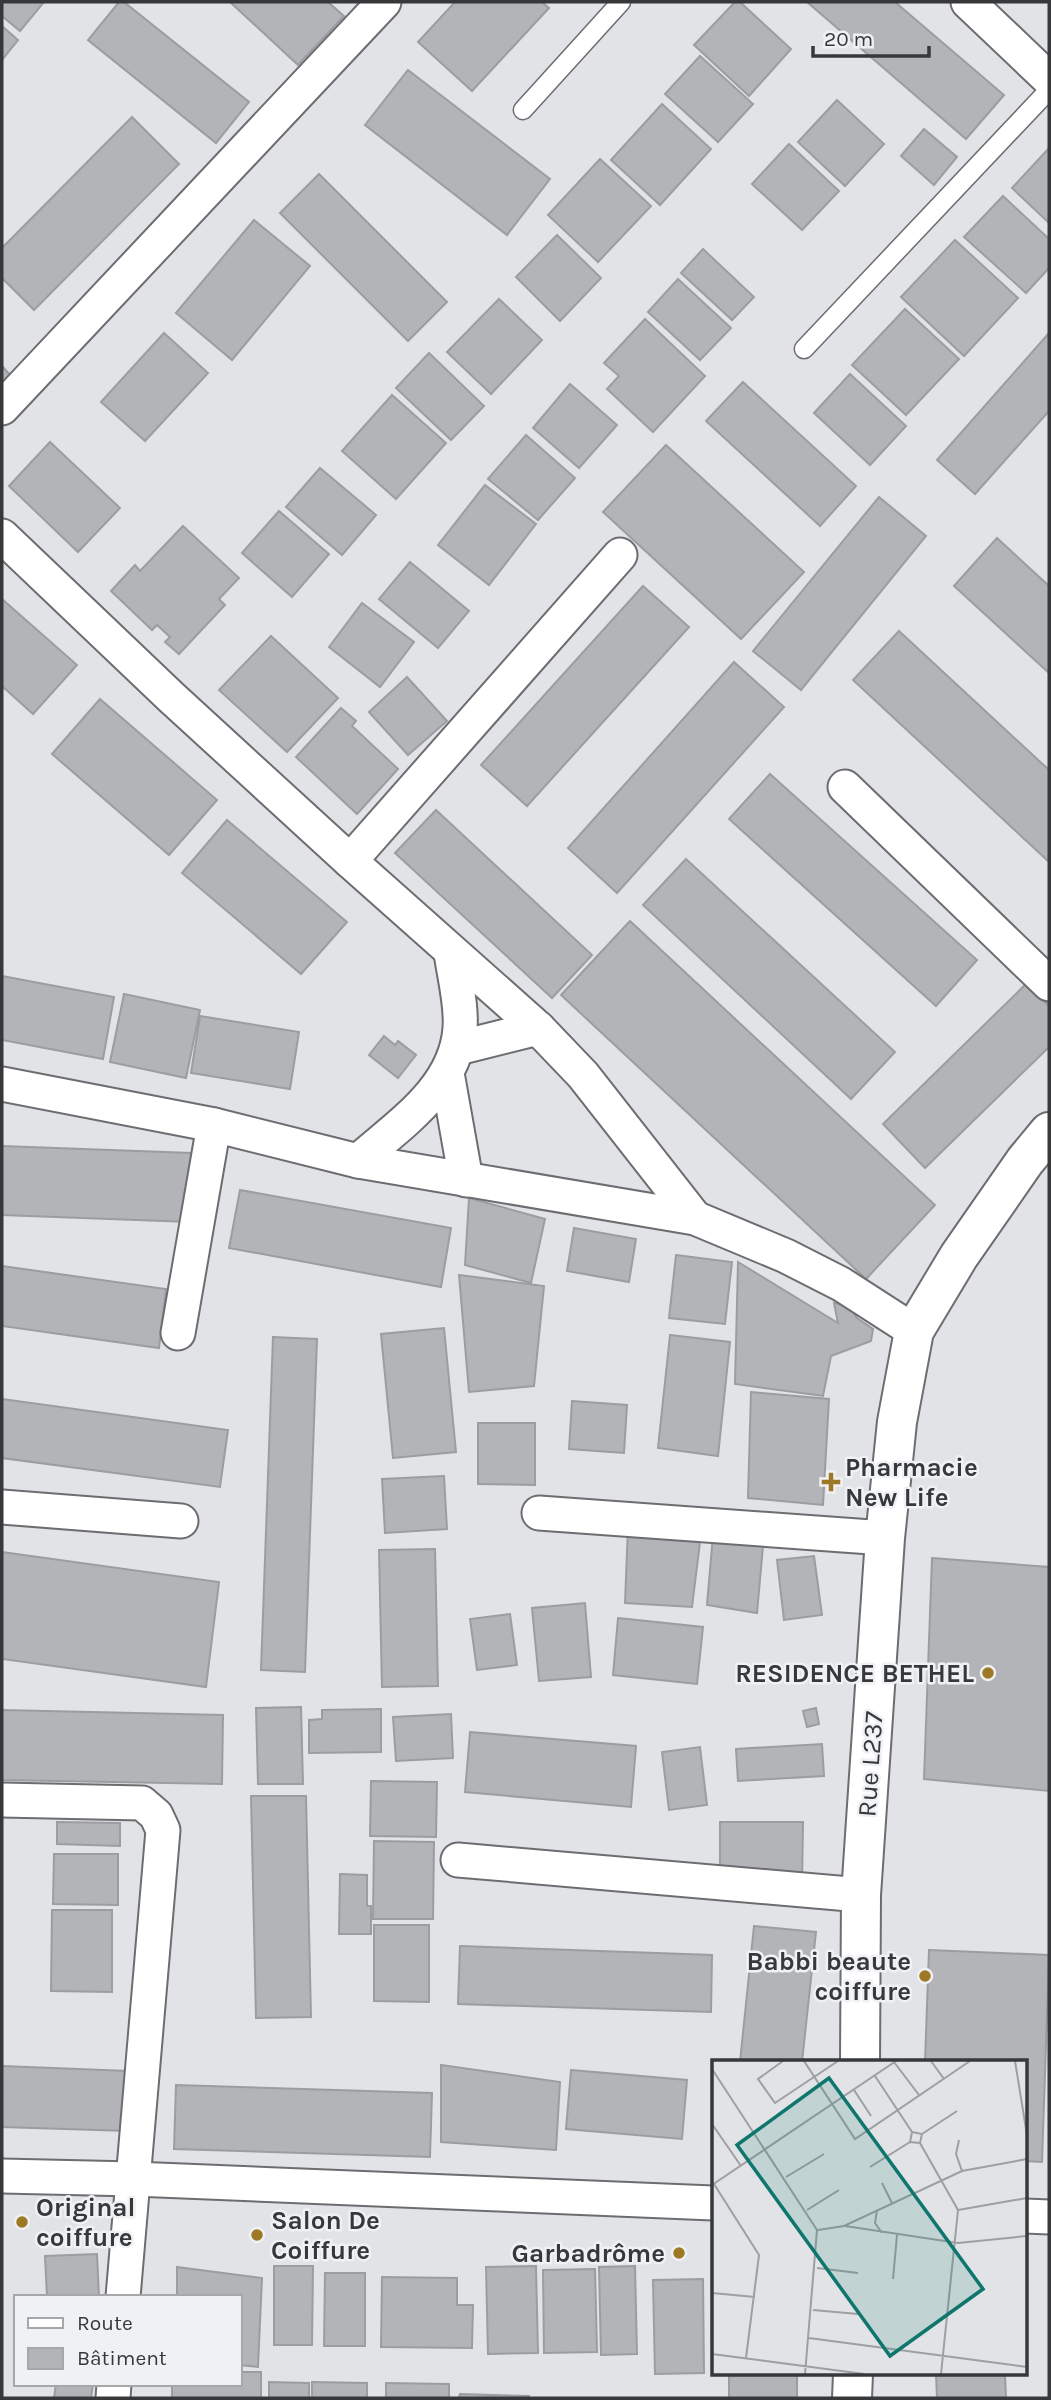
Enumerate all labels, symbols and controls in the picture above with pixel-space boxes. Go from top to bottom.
scale bar [813,14,928,58]
text: 20 m [824,27,873,51]
place label: Pharmacie New Life [845,1452,978,1513]
marker: Pharmacie New Life [823,1474,839,1490]
place label: RESIDENCE BETHEL [735,1658,974,1689]
marker: RESIDENCE BETHEL [980,1665,996,1681]
street label: Rue L237 [851,1710,890,1818]
place label: Babbi beaute coiffure [747,1946,911,2007]
marker: Babbi beaute coiffure [917,1968,933,1984]
inset map [712,2060,1026,2376]
place label: Original coiffure [36,2192,135,2253]
place label: Salon De Coiffure [271,2205,380,2266]
marker: Original coiffure [14,2214,30,2230]
marker: Salon De Coiffure [249,2227,265,2243]
place label: Garbadrôme [511,2238,665,2269]
marker: Garbadrôme [671,2245,687,2261]
legend [14,2295,242,2386]
text: Route [77,2311,133,2335]
text: Bâtiment [77,2346,167,2370]

